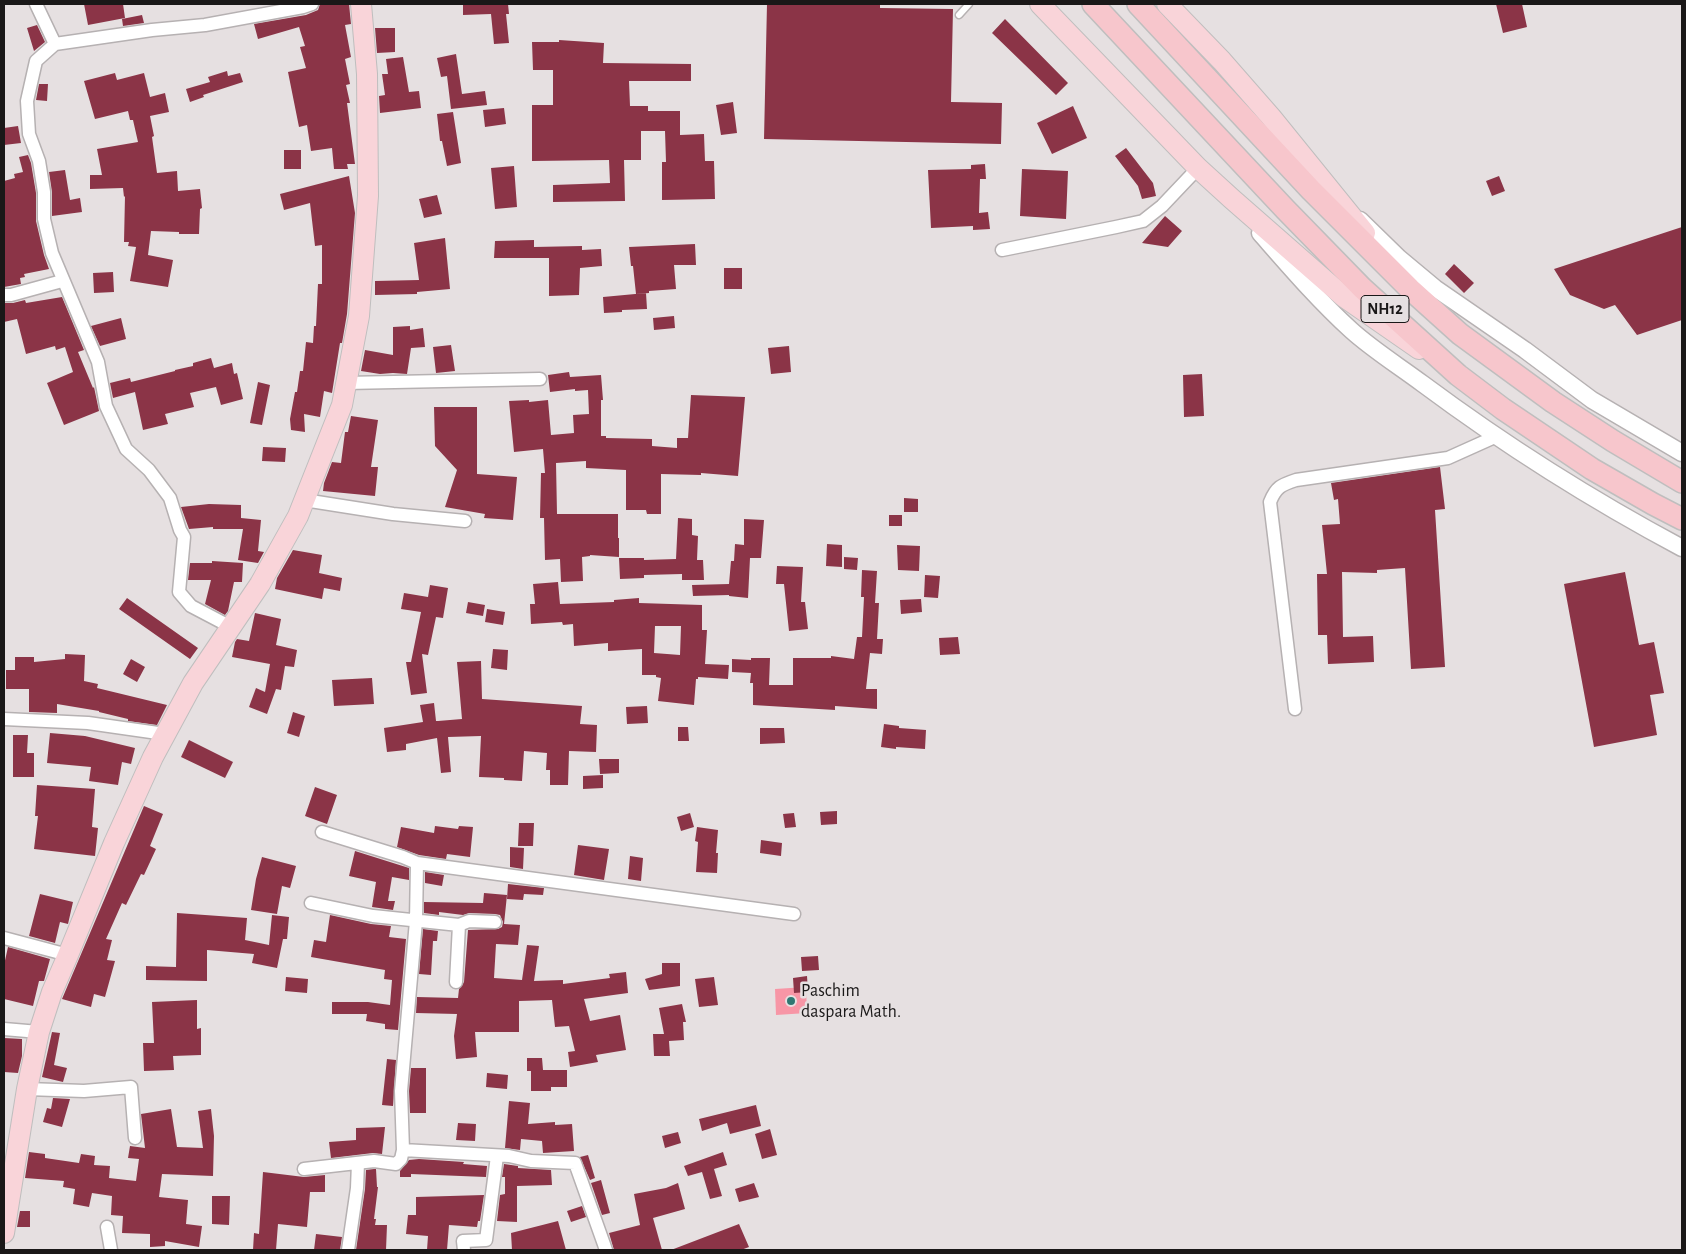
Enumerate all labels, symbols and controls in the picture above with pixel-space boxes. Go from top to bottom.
road number: NH12 [1361,296,1409,322]
place label: Paschim daspara Math. [801,980,901,1022]
marker: Paschim daspara Math. [785,995,797,1007]

